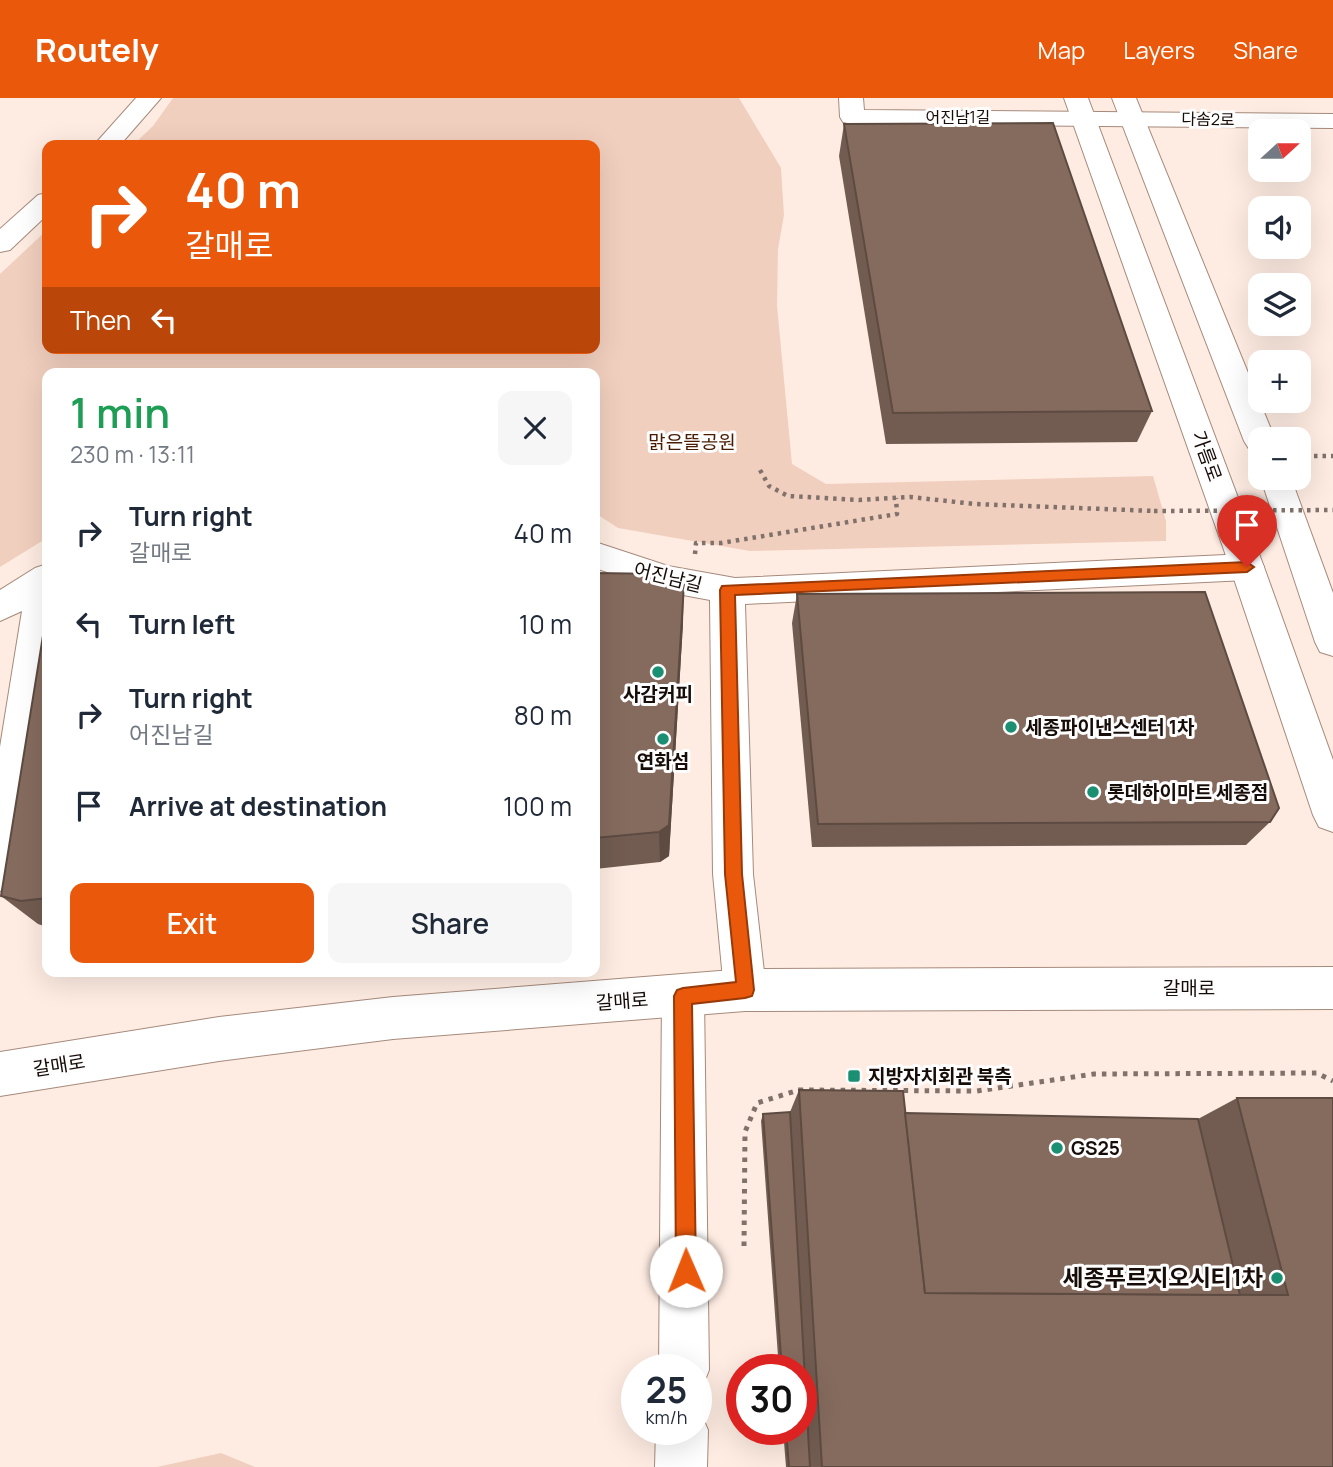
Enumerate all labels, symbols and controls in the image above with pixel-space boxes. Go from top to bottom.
text: Routely [35,27,159,72]
text: Map [1038,33,1085,66]
text: Layers [1123,33,1195,66]
text: Share [1233,33,1298,66]
street label: 어진남1길 [925,106,991,128]
street label: 다솜2로 [1181,108,1235,130]
north arrow [1248,119,1311,182]
map controls [1248,119,1311,490]
text: 40 m [185,156,301,223]
icon: right [70,168,161,259]
button: sound [1248,196,1311,259]
text: 갈매로 [185,223,273,267]
button: layers [1248,273,1311,336]
icon: left [145,301,183,339]
text: Then [70,302,131,338]
button: + [1248,350,1311,413]
text: 1 min [70,383,170,441]
button: close [498,391,572,465]
street label: 가름로 [1186,427,1228,485]
button: − [1248,427,1311,490]
park label: 맑은뜰공원 [648,429,736,455]
text: 230 m · 13:11 [70,438,195,470]
pin [1217,495,1277,567]
text: Turn right [129,498,253,534]
icon: arrive [1228,506,1266,544]
icon: right [70,514,108,552]
text: 40 m [514,515,572,551]
text: 갈매로 [129,536,192,568]
street label: 어진남길 [631,556,705,598]
icon: left [70,605,108,643]
text: Turn left [129,606,236,642]
text: 10 m [519,606,572,642]
marker: 사감커피 [650,664,666,680]
text: Turn right [129,680,253,716]
place label: 사감커피 [623,681,693,707]
icon: right [70,696,108,734]
text: 80 m [514,697,572,733]
place label: 세종파이낸스센터 1차 [1025,714,1195,740]
text: 어진남길 [129,718,214,750]
marker: 세종파이낸스센터 1차 [1003,719,1019,735]
marker: 연화섬 [655,731,671,747]
place label: 연화섬 [637,748,689,774]
place label: 롯데하이마트 세종점 [1107,779,1268,805]
marker: 롯데하이마트 세종점 [1085,784,1101,800]
icon: arrive [70,787,108,825]
text: Arrive at destination [129,788,387,824]
text: 100 m [503,788,572,824]
button: Exit [70,883,314,963]
button: Share [328,883,572,963]
street label: 갈매로 [1163,975,1215,1001]
street label: 갈매로 [595,986,649,1016]
street label: 갈매로 [31,1048,87,1082]
place label: 지방자치회관 북측 [868,1063,1012,1089]
marker: 지방자치회관 북측 [846,1068,862,1084]
place label: GS25 [1071,1135,1120,1161]
marker: GS25 [1049,1140,1065,1156]
position arrow [649,1234,723,1308]
place label: 세종푸르지오시티1차 [1062,1261,1263,1293]
marker: 세종푸르지오시티1차 [1269,1270,1285,1286]
speed limit sign: 30 [726,1354,817,1445]
text: 25 [646,1366,687,1414]
text: km/h [646,1405,687,1429]

